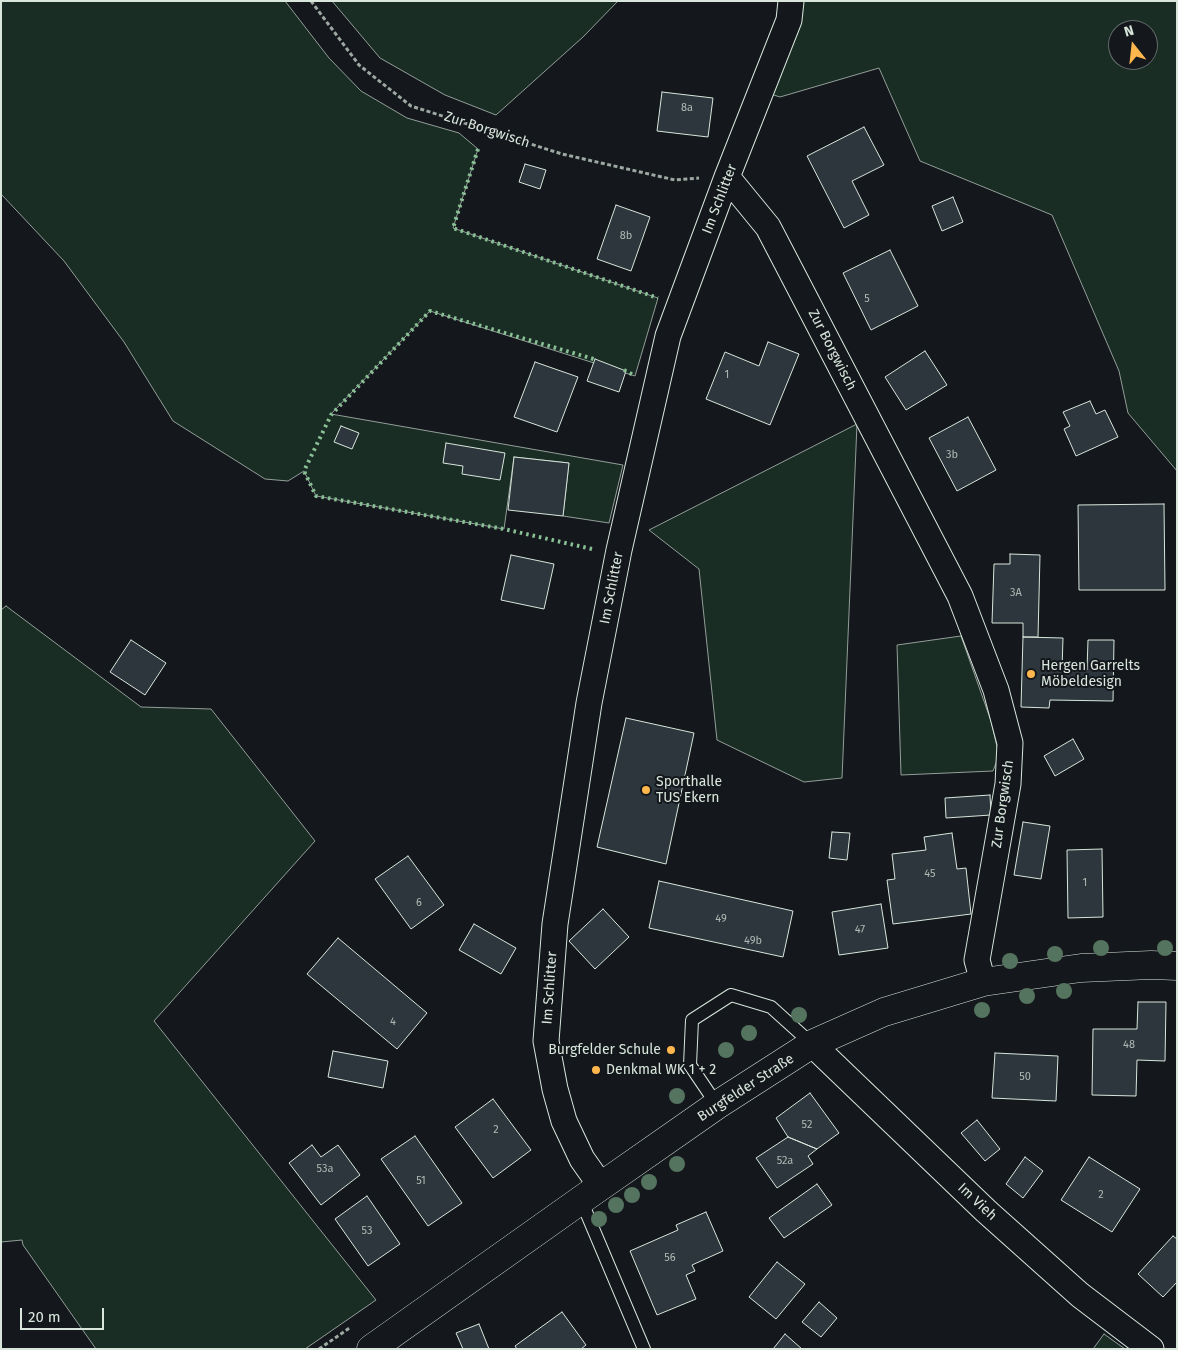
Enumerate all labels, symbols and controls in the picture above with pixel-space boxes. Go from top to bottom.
north arrow [1108,20,1158,70]
text: N [1122,22,1136,41]
house number: 8a [681,101,693,115]
street label: Zur Borgwisch [442,108,532,152]
street label: Im Schlitter [699,162,741,236]
house number: 8b [620,229,632,243]
house number: 5 [864,292,870,306]
street label: Zur Borgwisch [804,307,860,393]
house number: 1 [725,368,729,382]
house number: 3b [946,448,958,462]
street label: Im Schlitter [597,550,627,626]
house number: 3A [1010,586,1022,600]
place label: Hergen Garrelts Möbeldesign [1041,658,1140,690]
marker: Hergen Garrelts Möbeldesign [1025,668,1037,680]
street label: Zur Borgwisch [988,759,1018,849]
place label: Sporthalle TUS Ekern [656,774,722,806]
marker: Sporthalle TUS Ekern [640,784,652,796]
house number: 45 [924,867,936,881]
house number: 1 [1083,876,1087,890]
house number: 6 [416,896,422,910]
house number: 49 [715,912,727,926]
house number: 47 [855,923,865,937]
house number: 49b [744,934,762,948]
street label: Im Schlitter [539,951,561,1025]
house number: 4 [390,1015,396,1029]
house number: 48 [1123,1038,1135,1052]
place label: Burgfelder Schule [548,1042,661,1058]
marker: Burgfelder Schule [665,1044,677,1056]
street label: Burgfelder Straße [695,1051,797,1125]
place label: Denkmal WK 1 + 2 [606,1062,716,1078]
marker: Denkmal WK 1 + 2 [590,1064,602,1076]
house number: 50 [1019,1070,1031,1084]
house number: 52 [802,1118,812,1132]
house number: 2 [493,1123,499,1137]
house number: 52a [777,1154,793,1168]
house number: 53a [317,1162,333,1176]
house number: 51 [416,1174,426,1188]
street label: Im Vieh [954,1180,1000,1224]
house number: 2 [1098,1188,1104,1202]
house number: 53 [362,1224,372,1238]
house number: 56 [664,1251,676,1265]
scale bar [22,1298,106,1330]
text: 20 m [28,1308,61,1326]

